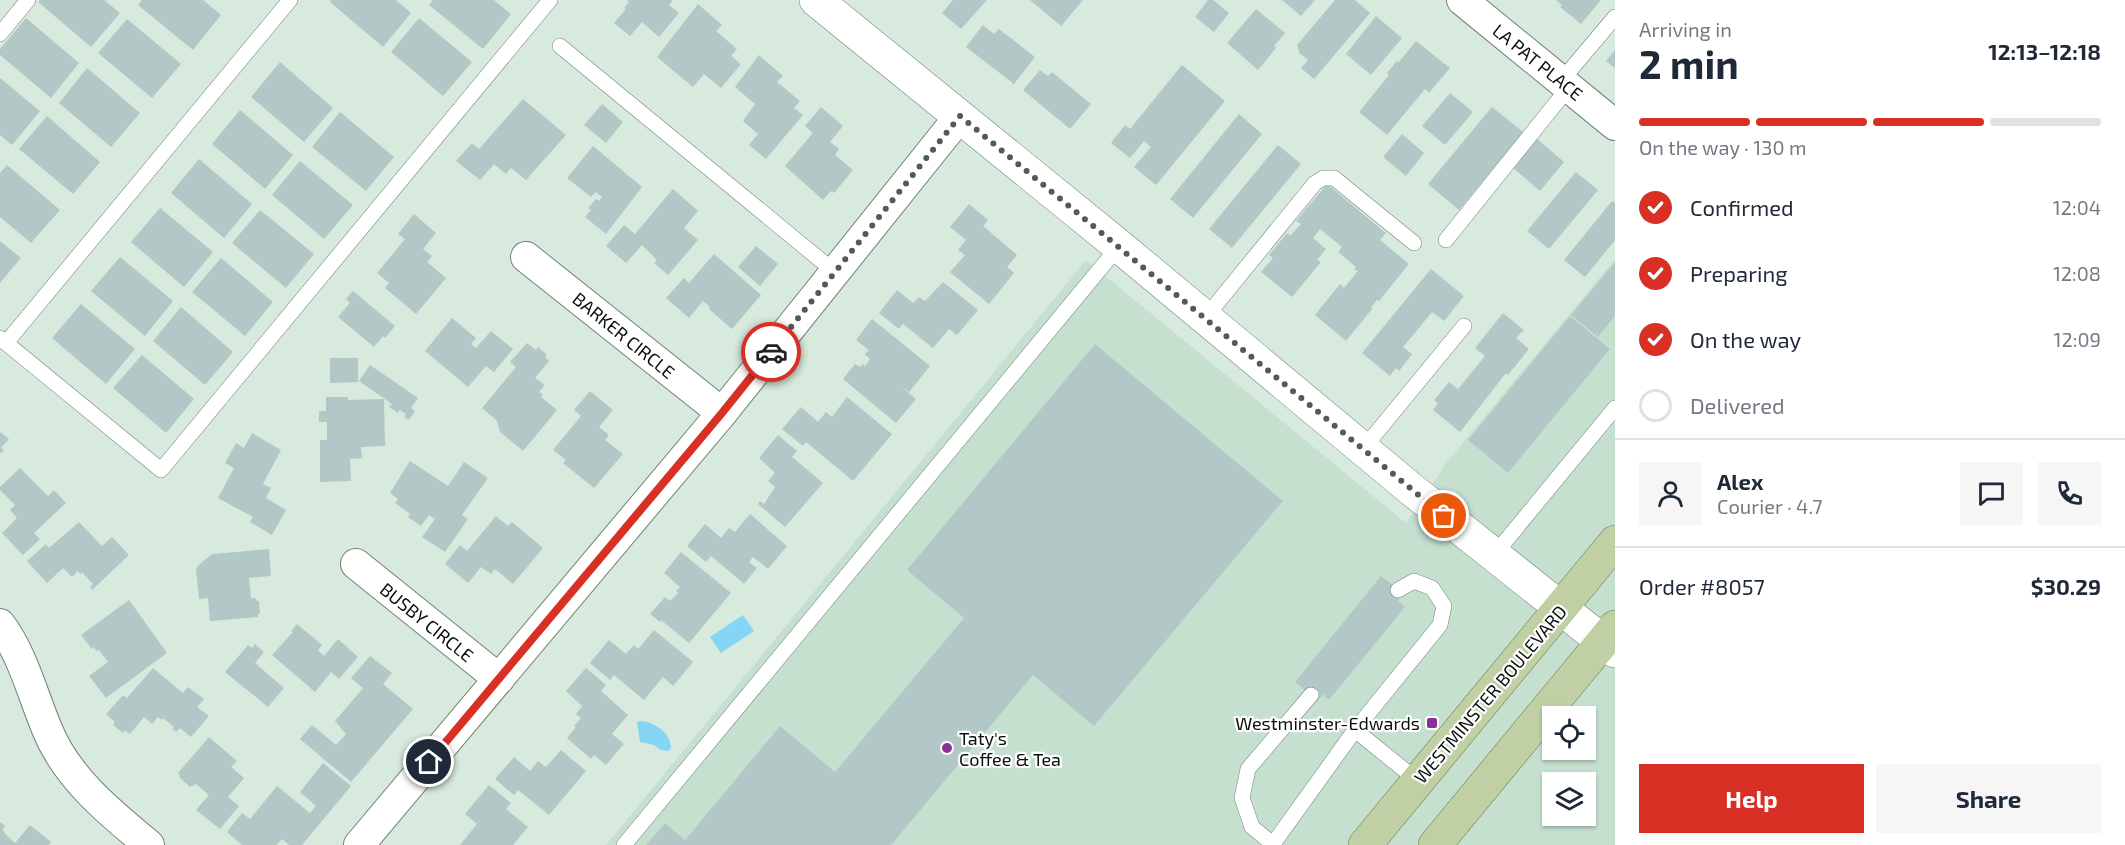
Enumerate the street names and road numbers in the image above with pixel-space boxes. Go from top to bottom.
street label: LA PAT PLACE [1489,19,1587,105]
street label: BARKER CIRCLE [569,287,679,383]
street label: BUSBY CIRCLE [376,578,478,666]
street label: WESTMINSTER BOULEVARD [1409,600,1571,788]

